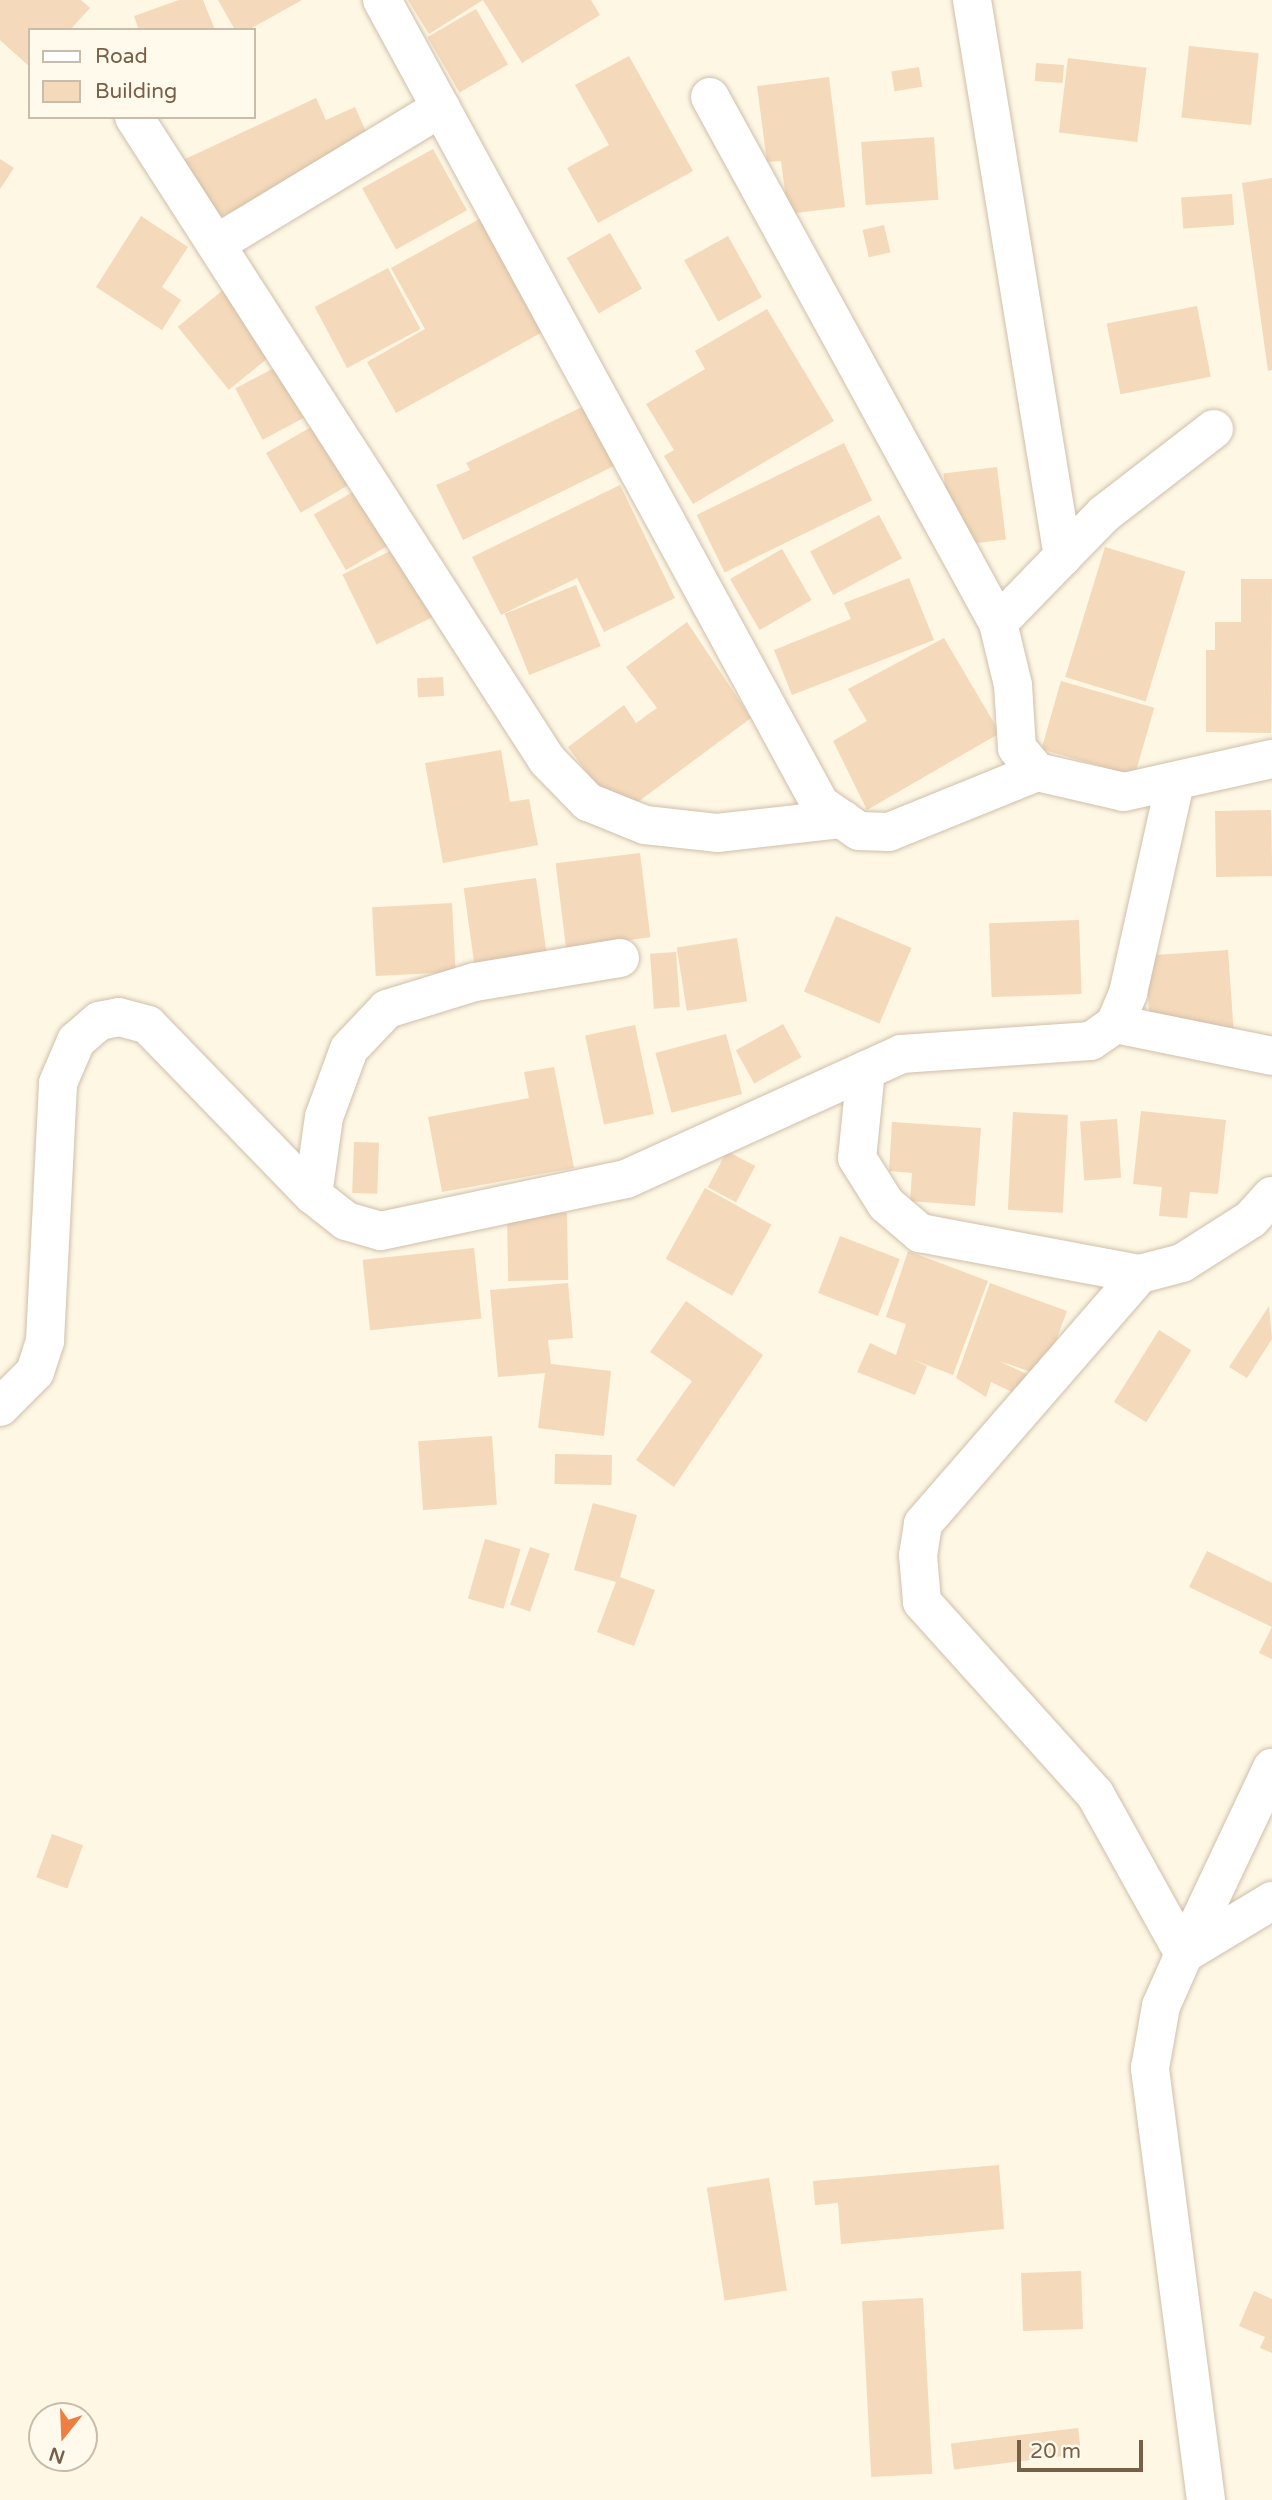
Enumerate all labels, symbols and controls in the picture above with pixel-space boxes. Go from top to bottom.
legend [28,28,256,119]
text: Road [95,44,148,69]
text: Building [95,79,177,104]
north arrow [28,2402,98,2472]
scale bar [1020,2426,1146,2470]
text: 20 m [1030,2439,1081,2464]
text: N [46,2442,68,2468]

